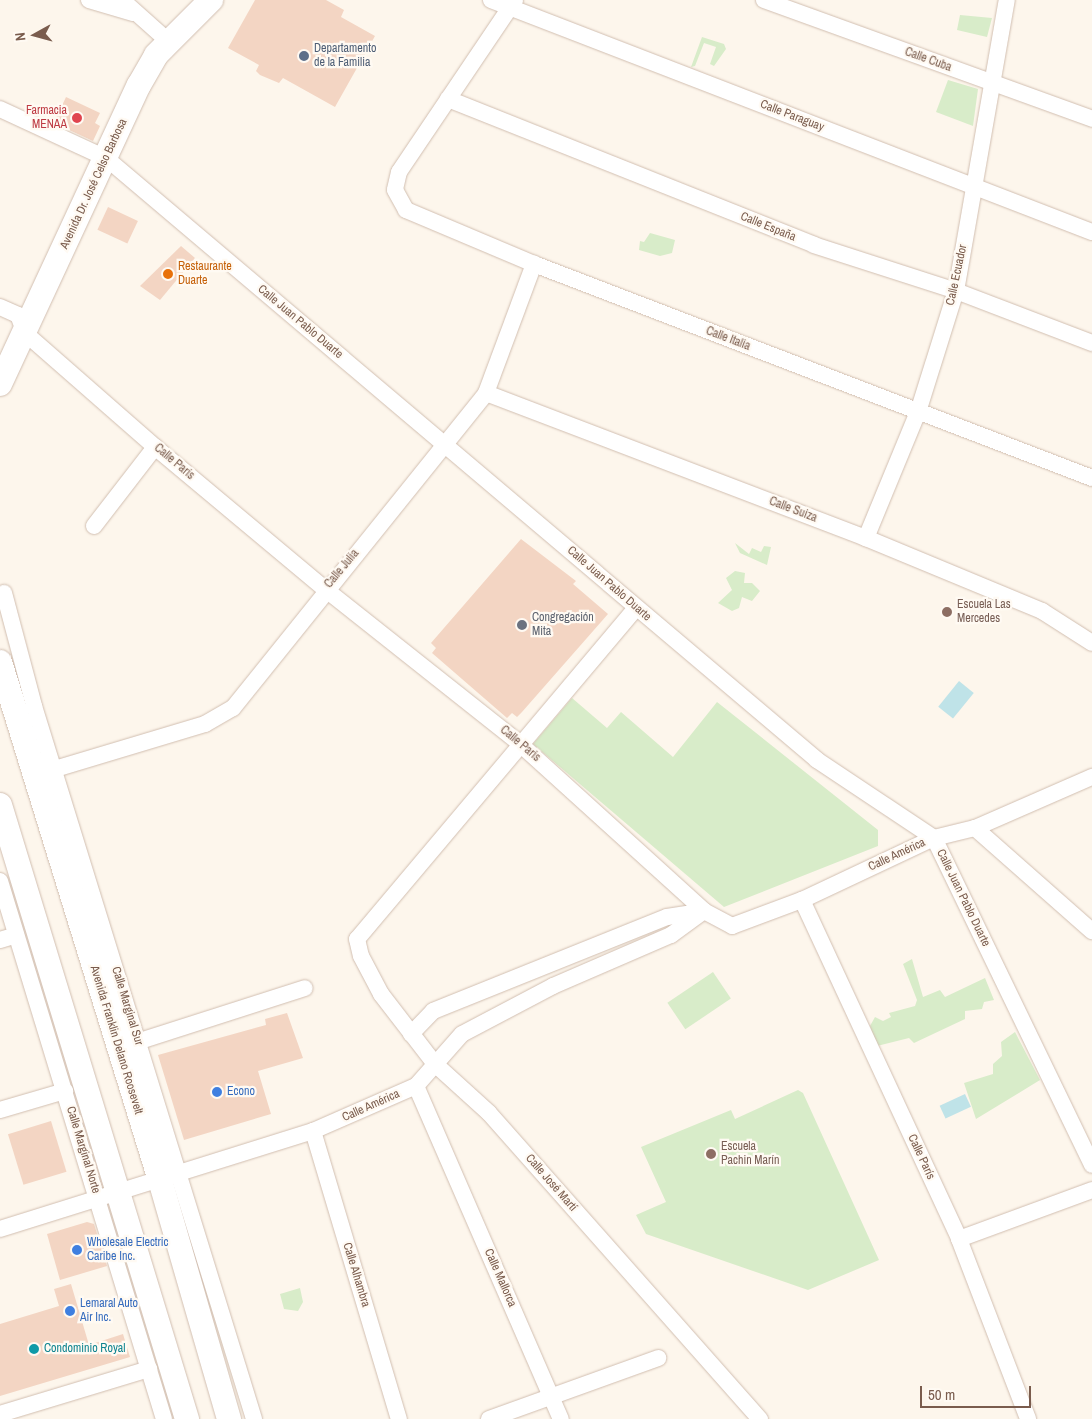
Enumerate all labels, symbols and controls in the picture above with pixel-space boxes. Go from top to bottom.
north arrow [10,10,60,60]
text: N [11,32,30,42]
place label: Departamento de la Familia [314,42,376,70]
street label: Calle Cuba [903,45,953,75]
marker: Departamento de la Familia [298,50,310,62]
street label: Calle Paraguay [758,97,826,135]
place label: Farmacia MENAA [26,104,67,132]
marker: Farmacia MENAA [71,112,83,124]
street label: Avenida Dr. José Celso Barbosa [57,117,131,251]
street label: Calle España [738,209,798,245]
street label: Calle Ecuador [944,243,970,307]
place label: Restaurante Duarte [178,260,232,288]
marker: Restaurante Duarte [162,268,174,280]
street label: Calle Juan Pablo Duarte [255,282,345,362]
street label: Calle Italia [704,324,752,354]
street label: Calle París [151,441,197,483]
street label: Calle Suiza [767,494,819,526]
street label: Calle Juan Pablo Duarte [564,544,654,624]
street label: Calle Julia [322,547,362,591]
place label: Escuela Las Mercedes [957,598,1011,626]
marker: Escuela Las Mercedes [941,606,953,618]
place label: Congregación Mita [532,611,594,639]
marker: Congregación Mita [516,619,528,631]
street label: Calle Paris [497,723,543,765]
street label: Calle América [866,835,928,875]
street label: Calle Juan Pablo Duarte [933,847,993,949]
street label: Avenida Franklin Delano Roosevelt [87,964,145,1116]
street label: Calle Marginal Sur [108,965,146,1047]
place label: Econo [227,1085,255,1099]
marker: Econo [211,1086,223,1098]
street label: Calle América [340,1087,402,1125]
street label: Calle Marginal Norte [63,1105,103,1195]
street label: Calle París [904,1132,938,1182]
place label: Escuela Pachin Marín [721,1140,780,1168]
marker: Escuela Pachin Marín [705,1148,717,1160]
street label: Calle José Martí [522,1151,580,1215]
place label: Wholesale Electric Caribe Inc. [87,1236,168,1264]
street label: Calle Alhambra [339,1241,373,1309]
marker: Wholesale Electric Caribe Inc. [71,1244,83,1256]
street label: Calle Mallorca [481,1247,519,1309]
place label: Lemaral Auto Air Inc. [80,1297,139,1325]
marker: Lemaral Auto Air Inc. [64,1305,76,1317]
place label: Condominio Royal [44,1342,125,1356]
marker: Condominio Royal [28,1343,40,1355]
scale bar [922,1376,1033,1408]
text: 50 m [928,1384,955,1405]

